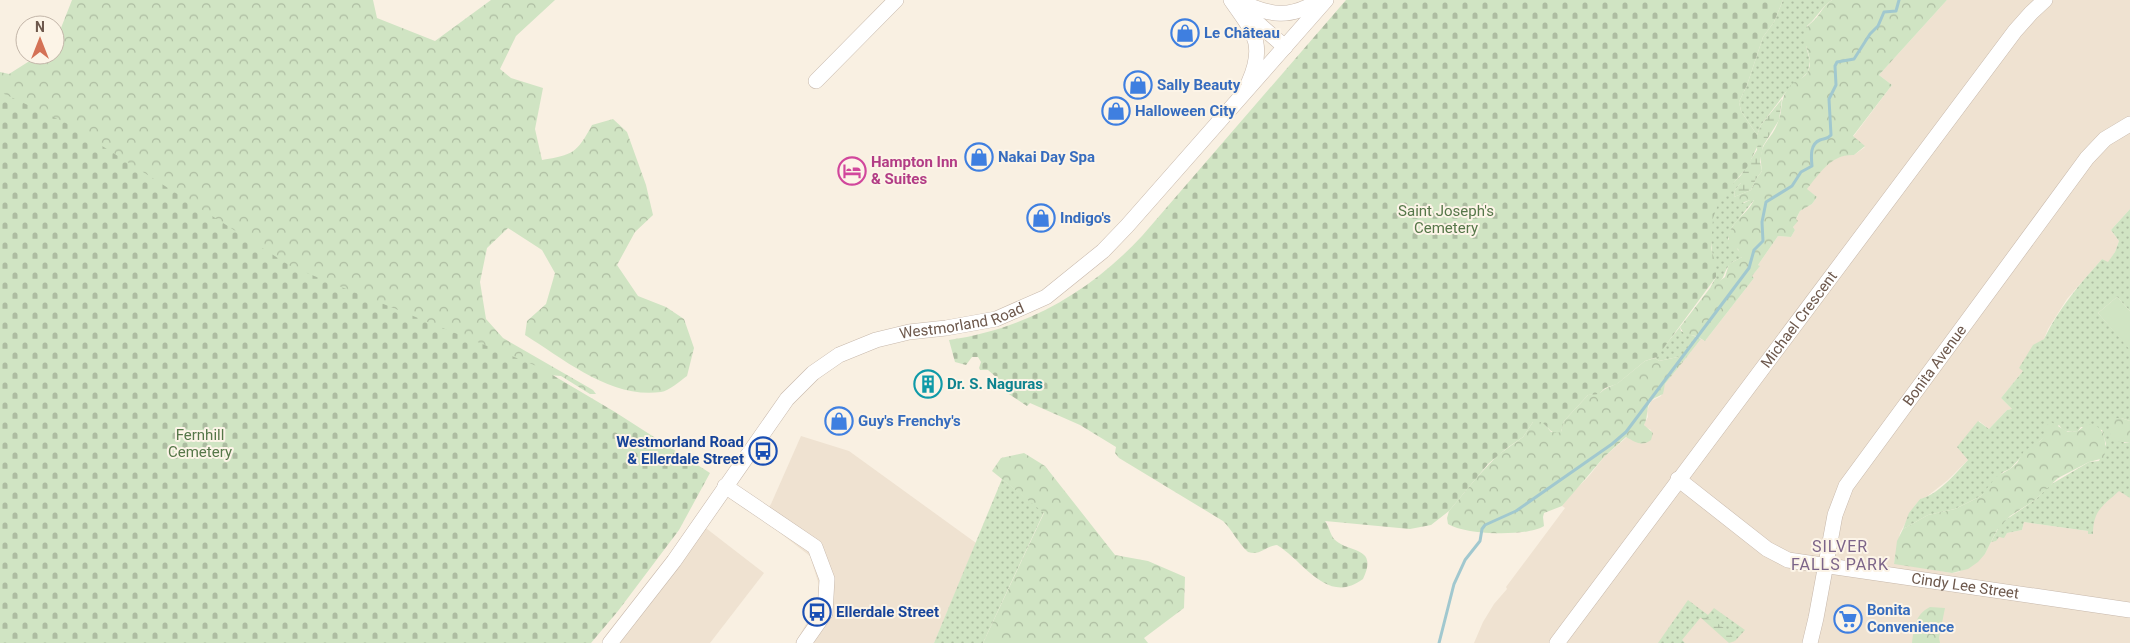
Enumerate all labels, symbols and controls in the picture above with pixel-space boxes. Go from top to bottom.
north arrow [15,15,65,65]
shop icon: Le Château [1170,18,1200,48]
text: N [35,19,45,35]
place label: Le Château [1204,24,1280,42]
shop icon: Sally Beauty [1123,70,1153,100]
place label: Sally Beauty [1157,76,1241,94]
shop icon: Halloween City [1101,96,1131,126]
place label: Halloween City [1135,102,1236,120]
shop icon: Nakai Day Spa [964,142,994,172]
place label: Nakai Day Spa [998,148,1095,166]
place label: Hampton Inn & Suites [871,153,958,188]
hotel icon: Hampton Inn & Suites [837,156,867,186]
park label: Saint Joseph's Cemetery [1398,202,1494,237]
shop icon: Indigo's [1026,203,1056,233]
place label: Indigo's [1060,209,1111,227]
street label: Michael Crescent [1757,268,1841,371]
street label: Westmorland Road [898,299,1027,343]
street label: Bonita Avenue [1899,322,1970,409]
building icon: Dr. S. Naguras [913,369,943,399]
place label: Dr. S. Naguras [947,375,1043,393]
shop icon: Guy's Frenchy's [824,406,854,436]
place label: Guy's Frenchy's [858,412,961,430]
park label: Fernhill Cemetery [168,426,232,461]
place label: Westmorland Road & Ellerdale Street [616,433,744,468]
bus stop icon: Westmorland Road & Ellerdale Street [748,436,778,466]
district label: SILVER FALLS PARK [1791,537,1889,574]
street label: Cindy Lee Street [1910,569,2020,603]
bus stop icon: Ellerdale Street [802,597,832,627]
place label: Bonita Convenience [1867,601,1954,636]
place label: Ellerdale Street [836,603,939,621]
supermarket icon: Bonita Convenience [1833,604,1863,634]

